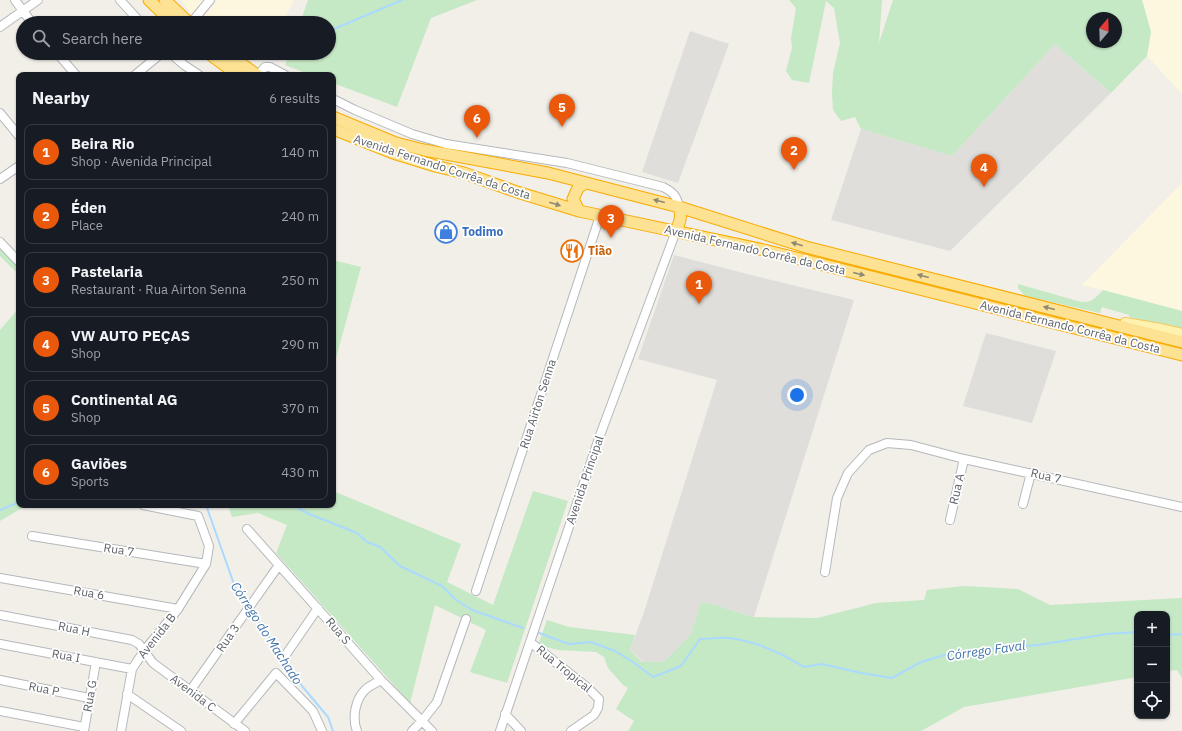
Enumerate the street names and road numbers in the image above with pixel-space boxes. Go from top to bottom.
street label: Avenida Fernando Corrêa da Costa [352,131,533,202]
street label: Avenida Fernando Corrêa da Costa [663,221,848,278]
street label: Avenida Fernando Corrêa da Costa [978,297,1162,356]
street label: Rua Airton Senna [516,357,559,450]
street label: Avenida Principal [562,433,607,526]
street label: Rua 7 [1029,465,1063,486]
street label: Rua A [946,472,967,506]
street label: Rua 7 [103,540,136,559]
street label: Rua 6 [73,582,106,603]
street label: Avenida B [134,610,179,661]
street label: Rua S [323,614,354,647]
street label: Rua H [57,618,91,639]
street label: Rua 3 [213,621,243,655]
street label: Rua Tropical [534,642,595,695]
street label: Rua I [51,646,82,665]
street label: Avenida C [167,671,220,715]
street label: Rua P [27,678,61,699]
street label: Rua G [79,679,100,713]

